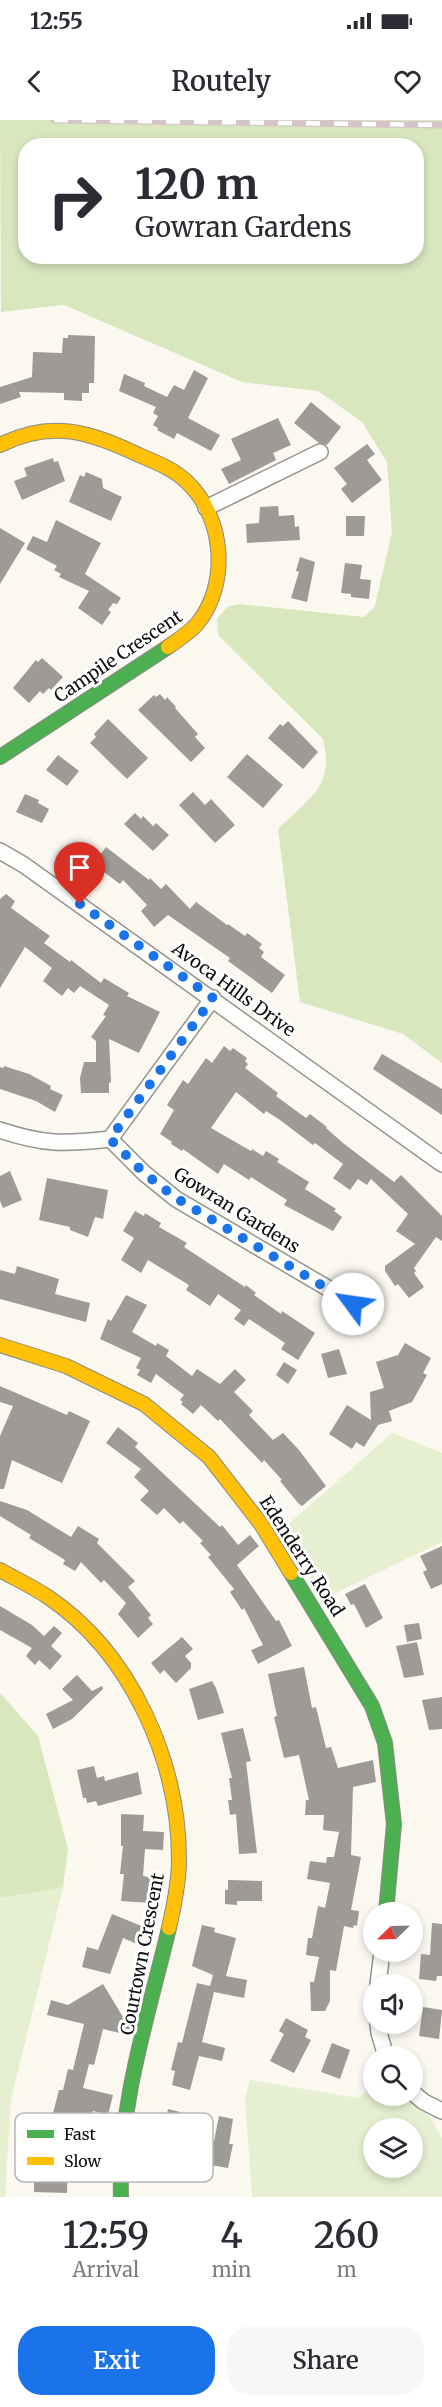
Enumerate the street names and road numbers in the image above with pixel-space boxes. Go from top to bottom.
street label: Campile Crescent [50,605,186,707]
street label: Avoca Hills Drive [167,936,300,1041]
street label: Gowran Gardens [170,1162,304,1258]
street label: Edenderry Road [254,1491,350,1621]
street label: Courtown Crescent [115,1871,169,2037]

